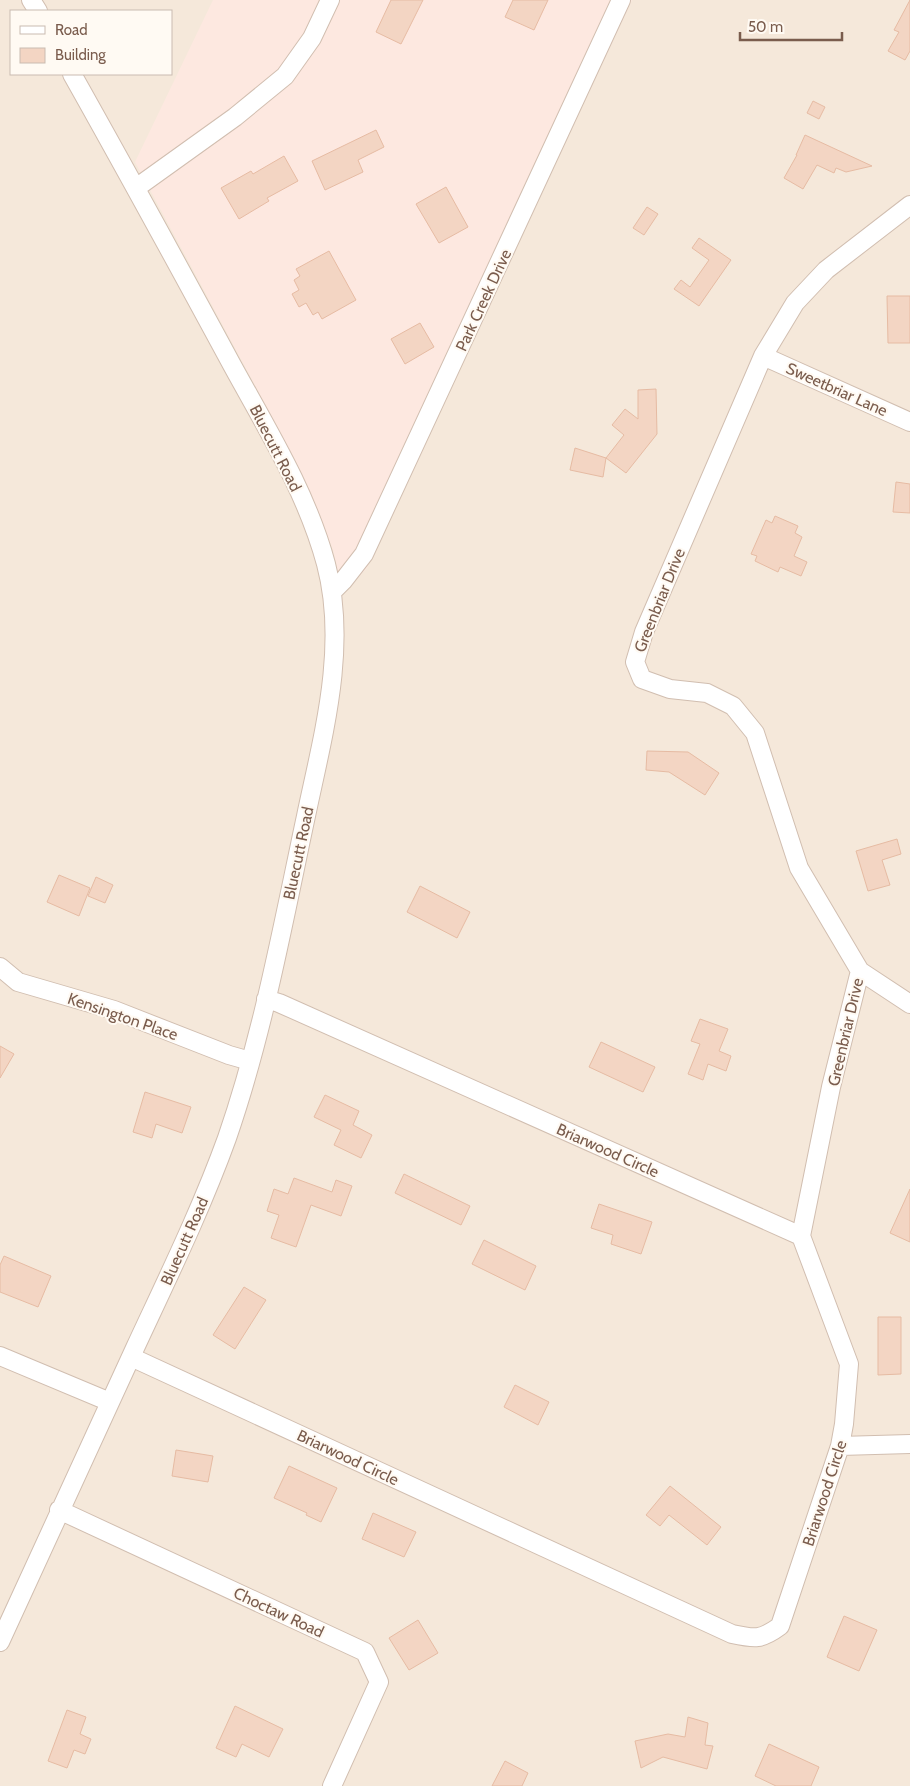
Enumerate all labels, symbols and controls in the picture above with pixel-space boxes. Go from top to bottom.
legend [10,10,172,75]
scale bar [740,10,842,42]
text: 50 m [748,18,783,36]
text: Road [55,21,88,39]
text: Building [55,46,106,64]
street label: Park Creek Drive [452,246,515,354]
street label: Sweetbriar Lane [783,359,890,420]
street label: Bluecutt Road [246,402,305,495]
street label: Greenbriar Drive [630,545,689,655]
street label: Bluecutt Road [279,805,318,901]
street label: Greenbriar Drive [824,976,867,1088]
street label: Kensington Place [65,989,180,1044]
street label: Briarwood Circle [554,1119,662,1182]
street label: Bluecutt Road [157,1194,212,1288]
street label: Briarwood Circle [294,1426,402,1489]
street label: Briarwood Circle [798,1438,851,1548]
street label: Choctaw Road [231,1583,327,1642]

